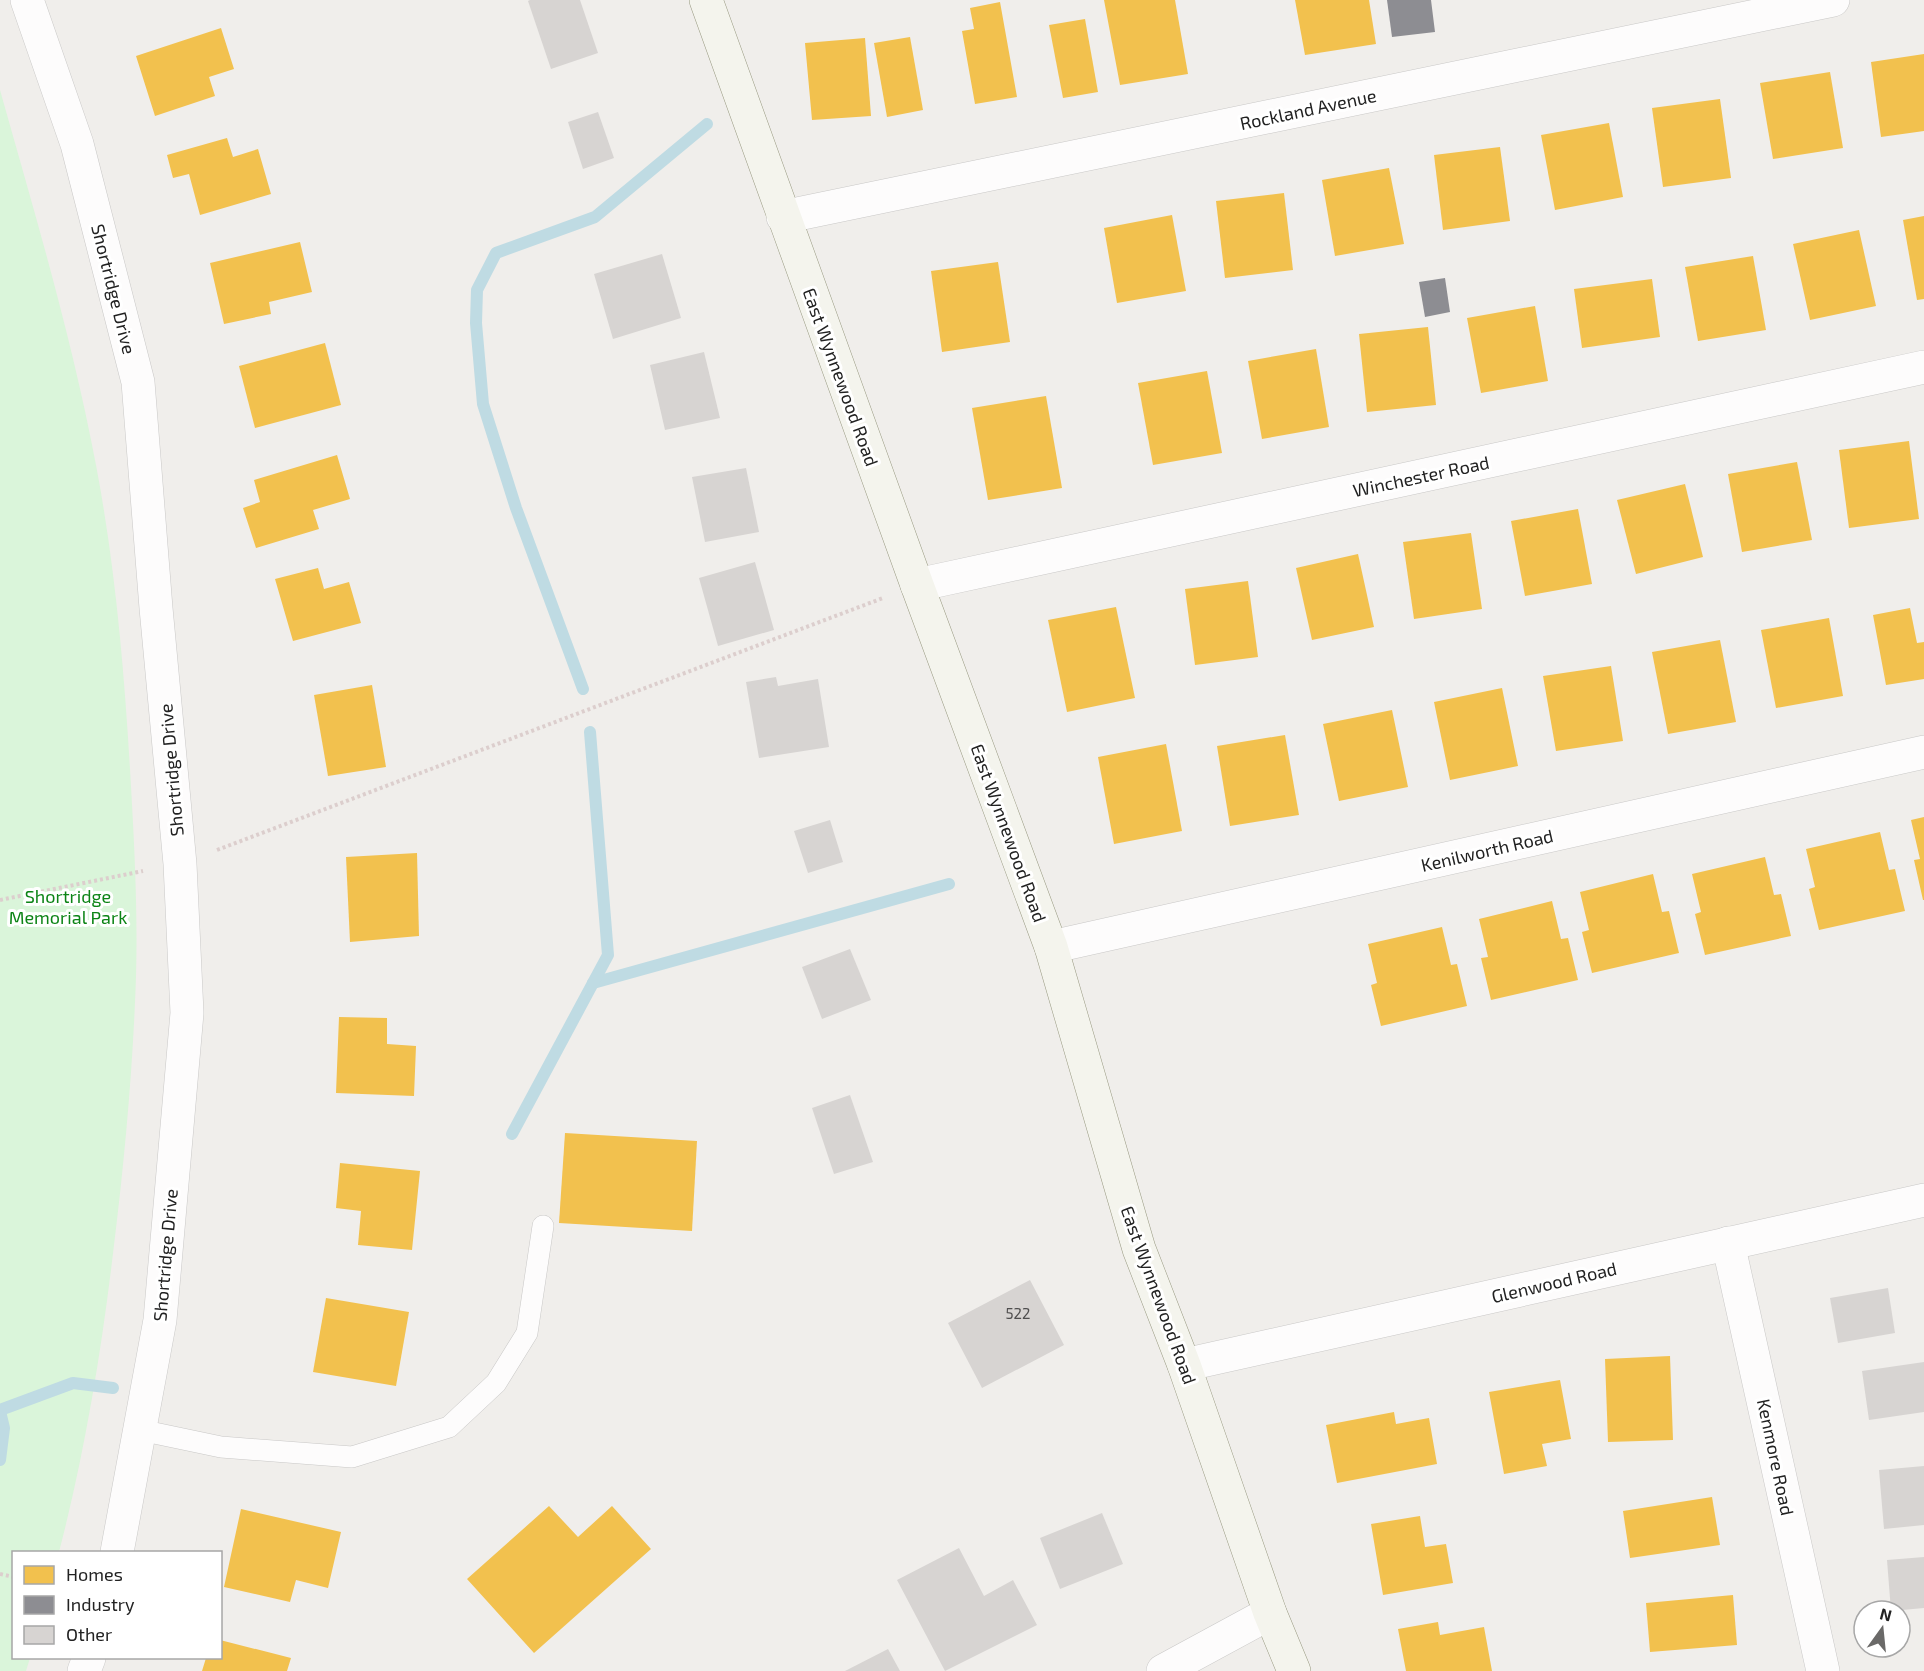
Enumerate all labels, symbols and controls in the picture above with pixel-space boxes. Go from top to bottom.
street label: Rockland Avenue [1238,84,1378,134]
street label: Shortridge Drive [87,222,141,356]
street label: East Wynnewood Road [799,285,883,469]
street label: Winchester Road [1351,451,1491,501]
street label: Shortridge Drive [154,703,188,837]
street label: East Wynnewood Road [967,741,1051,925]
street label: Kenilworth Road [1419,824,1555,876]
park label: Shortridge Memorial Park [9,885,127,928]
street label: Shortridge Drive [148,1188,182,1322]
street label: East Wynnewood Road [1117,1203,1201,1387]
street label: Glenwood Road [1489,1257,1619,1307]
house number: 522 [1006,1304,1030,1322]
street label: Kenmore Road [1753,1397,1799,1517]
legend [12,1551,222,1659]
text: Homes [66,1563,123,1585]
text: Industry [66,1593,135,1615]
north arrow [1852,1599,1912,1659]
text: N [1878,1603,1894,1625]
text: Other [66,1623,112,1645]

